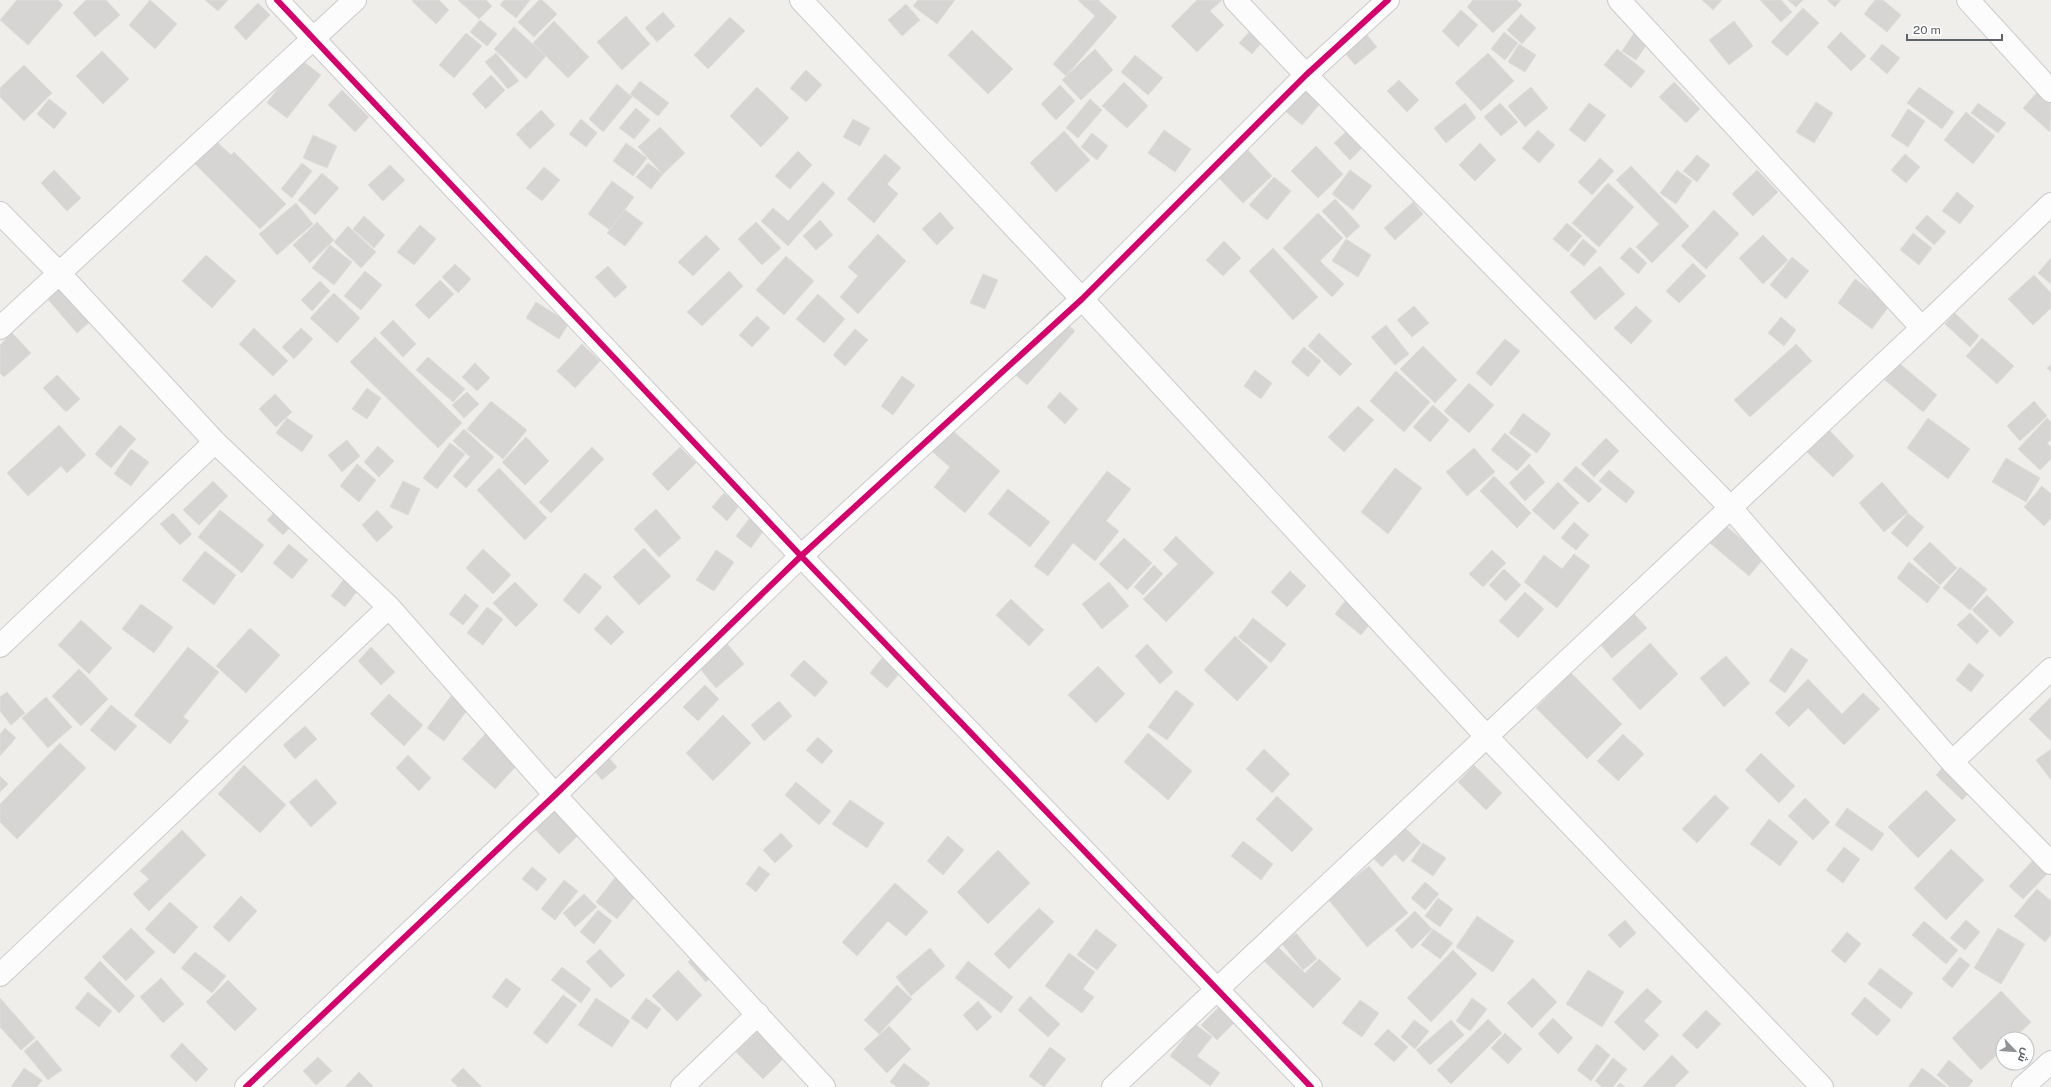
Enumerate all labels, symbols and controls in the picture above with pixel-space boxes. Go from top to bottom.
scale bar [1907,16,2002,42]
text: 20 m [1913,23,1941,37]
north arrow [1995,1031,2035,1071]
text: ش [2015,1046,2032,1064]

